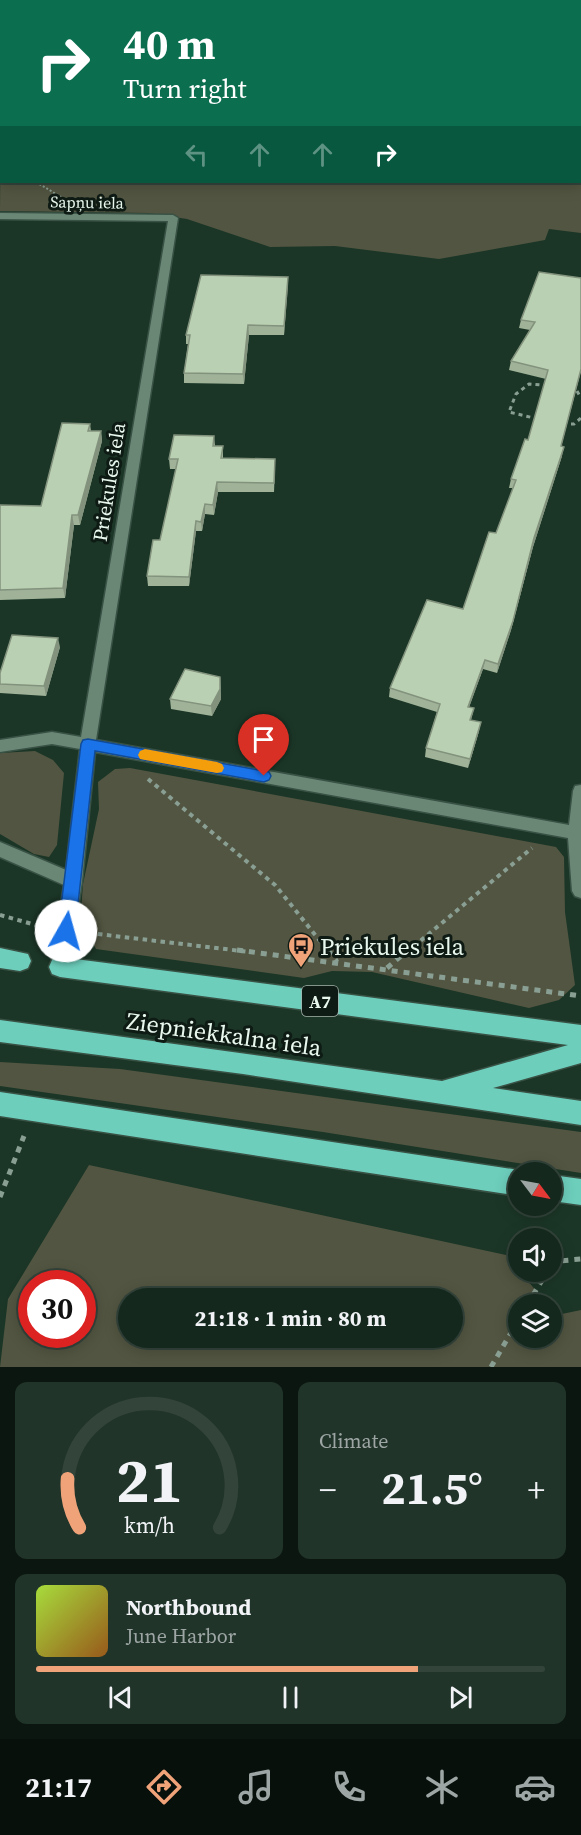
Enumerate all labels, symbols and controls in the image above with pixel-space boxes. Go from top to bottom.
text: 40 m [123,15,216,73]
icon: right [24,24,102,102]
text: Turn right [123,70,247,107]
icon: left [180,138,213,171]
icon: ahead [243,138,276,171]
icon: ahead [306,138,339,171]
icon: right [369,138,402,171]
street label: Sapņu iela [50,190,125,214]
street label: Priekules iela [86,420,132,543]
pin [238,714,289,776]
icon: arrive [247,723,280,756]
position arrow [34,899,98,963]
place label: Priekules iela [320,930,465,963]
bus stop icon: Priekules iela [286,931,316,969]
road number: A7 [302,986,338,1016]
street label: Ziepniekkalna iela [124,1004,324,1064]
north arrow [508,1162,562,1216]
map controls [508,1162,562,1348]
button: sound [508,1228,562,1282]
speed limit sign: 30 [18,1270,96,1348]
button: layers [508,1294,562,1348]
text: 21:18 · 1 min · 80 m [195,1303,386,1333]
text: Climate [319,1427,388,1455]
text: 21 [115,1437,183,1523]
text: 21.5° [381,1457,483,1519]
text: − [319,1467,337,1512]
text: + [528,1467,545,1512]
text: km/h [123,1511,175,1540]
text: Northbound [126,1592,251,1622]
text: June Harbor [126,1622,236,1650]
icon: previous [104,1681,137,1714]
icon: pause [274,1681,307,1714]
icon: next [444,1681,477,1714]
icon: directions [143,1766,185,1808]
icon: music [235,1766,277,1808]
icon: phone [328,1766,370,1808]
icon: climate [421,1766,463,1808]
icon: car [514,1766,556,1808]
text: 21:17 [25,1769,92,1806]

